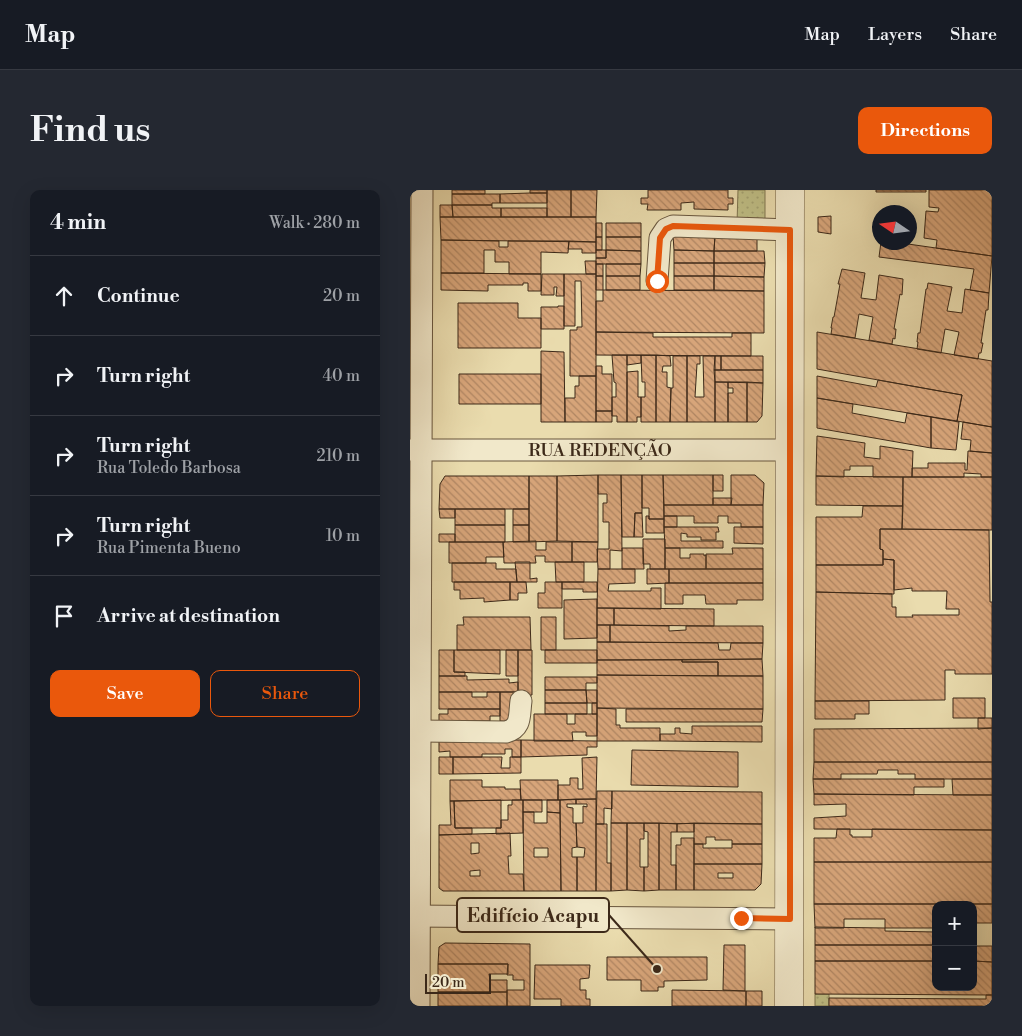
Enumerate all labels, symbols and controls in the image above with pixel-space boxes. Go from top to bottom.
text: Map [25,20,75,50]
text: Map [805,23,840,46]
text: Layers [868,23,922,46]
text: Share [950,23,997,46]
button: Directions [858,107,992,154]
text: Find us [30,109,150,152]
north arrow [872,205,917,250]
text: 4 min [50,210,106,236]
text: Walk · 280 m [269,213,360,233]
route start [646,270,669,293]
icon: ahead [50,282,78,310]
text: Continue [97,284,180,308]
text: 20 m [323,286,360,306]
icon: right [50,362,78,390]
text: Turn right [97,364,190,388]
text: 40 m [323,366,360,386]
text: Turn right [97,434,190,458]
street label: RUA REDENÇÃO [528,438,672,462]
icon: right [50,442,78,470]
text: 210 m [316,446,360,466]
text: Rua Toledo Barbosa [97,458,241,478]
text: Turn right [97,514,190,538]
icon: right [50,522,78,550]
text: 10 m [326,526,360,546]
text: Rua Pimenta Bueno [97,538,241,558]
icon: arrive [50,602,78,630]
text: Arrive at destination [97,604,280,628]
button: Save [50,670,200,717]
button: Share [210,670,360,717]
callout: Edifício Acapu [457,898,609,932]
map controls [932,901,977,991]
button: + [932,901,977,946]
text: Edifício Acapu [467,904,599,928]
route end [730,907,753,930]
button: − [932,946,977,991]
scale bar [425,971,491,994]
text: 20 m [432,974,464,992]

